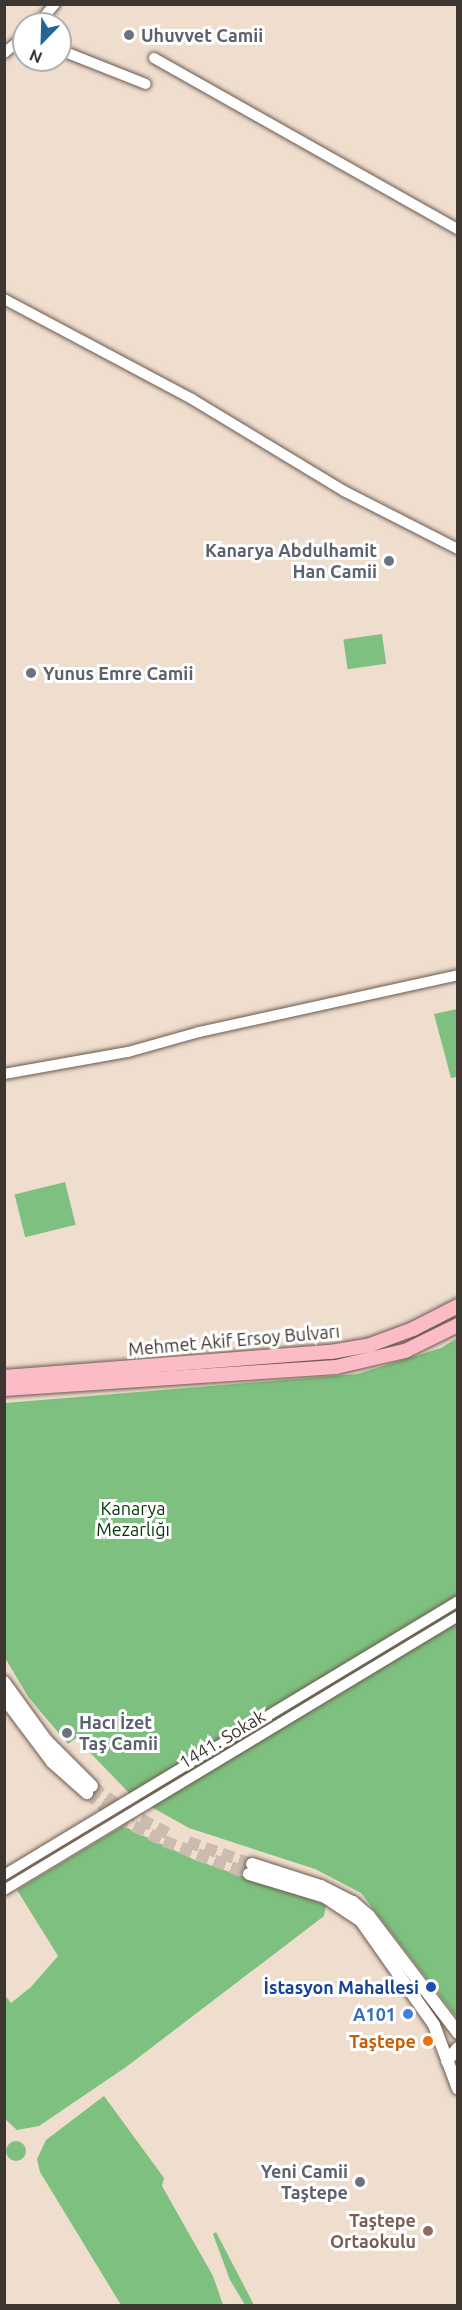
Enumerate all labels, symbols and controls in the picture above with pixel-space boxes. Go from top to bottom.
north arrow [12,12,72,72]
place label: Uhuvvet Camii [141,24,263,46]
marker: Uhuvvet Camii [122,28,136,42]
text: N [27,46,45,67]
place label: Kanarya Abdulhamit Han Camii [205,540,377,582]
marker: Kanarya Abdulhamit Han Camii [382,554,396,568]
place label: Yunus Emre Camii [43,662,193,684]
marker: Yunus Emre Camii [24,666,38,680]
street label: Mehmet Akif Ersoy Bulvarı [127,1320,341,1360]
park label: Kanarya Mezarlığı [96,1498,170,1540]
street label: 1441. Sokak [175,1705,269,1773]
place label: Hacı İzet Taş Camii [79,1712,158,1754]
marker: Hacı İzet Taş Camii [60,1726,74,1740]
place label: İstasyon Mahallesi [263,1976,419,1998]
marker: İstasyon Mahallesi [424,1980,438,1994]
place label: A101 [353,2003,396,2025]
marker: A101 [401,2007,415,2021]
place label: Taştepe [349,2030,416,2052]
marker: Taştepe [421,2034,435,2048]
place label: Yeni Camii Taştepe [261,2161,348,2204]
marker: Yeni Camii Taştepe [353,2175,367,2189]
place label: Taştepe Ortaokulu [330,2210,416,2252]
marker: Taştepe Ortaokulu [421,2224,435,2238]

